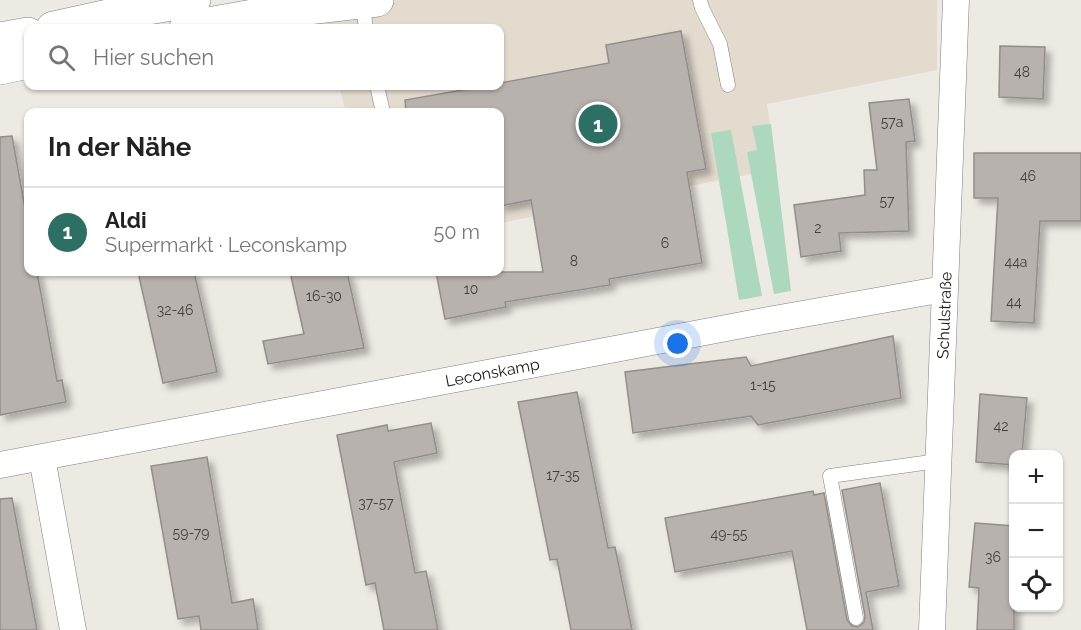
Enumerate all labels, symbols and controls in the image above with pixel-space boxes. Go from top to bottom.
search box [24,24,504,90]
icon: search [45,41,78,74]
text: Hier suchen [93,44,214,70]
house number: 48 [1014,64,1030,80]
pin: 1 [578,102,618,146]
house number: 57a [881,114,903,130]
text: In der Nähe [48,132,191,162]
house number: 46 [1020,168,1036,184]
house number: 57 [879,193,895,209]
text: Aldi [105,207,147,233]
text: 1 [63,220,72,244]
text: 50 m [433,220,480,244]
house number: 2 [814,220,822,236]
text: Supermarkt · Leconskamp [105,233,347,257]
house number: 6 [661,235,669,251]
house number: 8 [570,253,578,269]
house number: 44a [1005,254,1027,270]
street label: Schulstraße [933,271,955,359]
house number: 10 [464,281,478,297]
house number: 16-30 [306,288,342,304]
house number: 44 [1006,294,1022,310]
house number: 32-46 [157,302,193,318]
your location [663,329,692,358]
street label: Leconskamp [444,354,541,390]
house number: 1-15 [750,377,776,393]
house number: 42 [994,418,1008,434]
map controls [1009,450,1063,612]
button: + [1009,450,1063,504]
house number: 17-35 [546,467,580,483]
house number: 37-57 [358,495,394,511]
button: − [1009,504,1063,558]
house number: 59-79 [173,525,209,541]
house number: 49-55 [710,526,748,542]
house number: 36 [985,549,1001,565]
button: locate [1009,558,1063,612]

